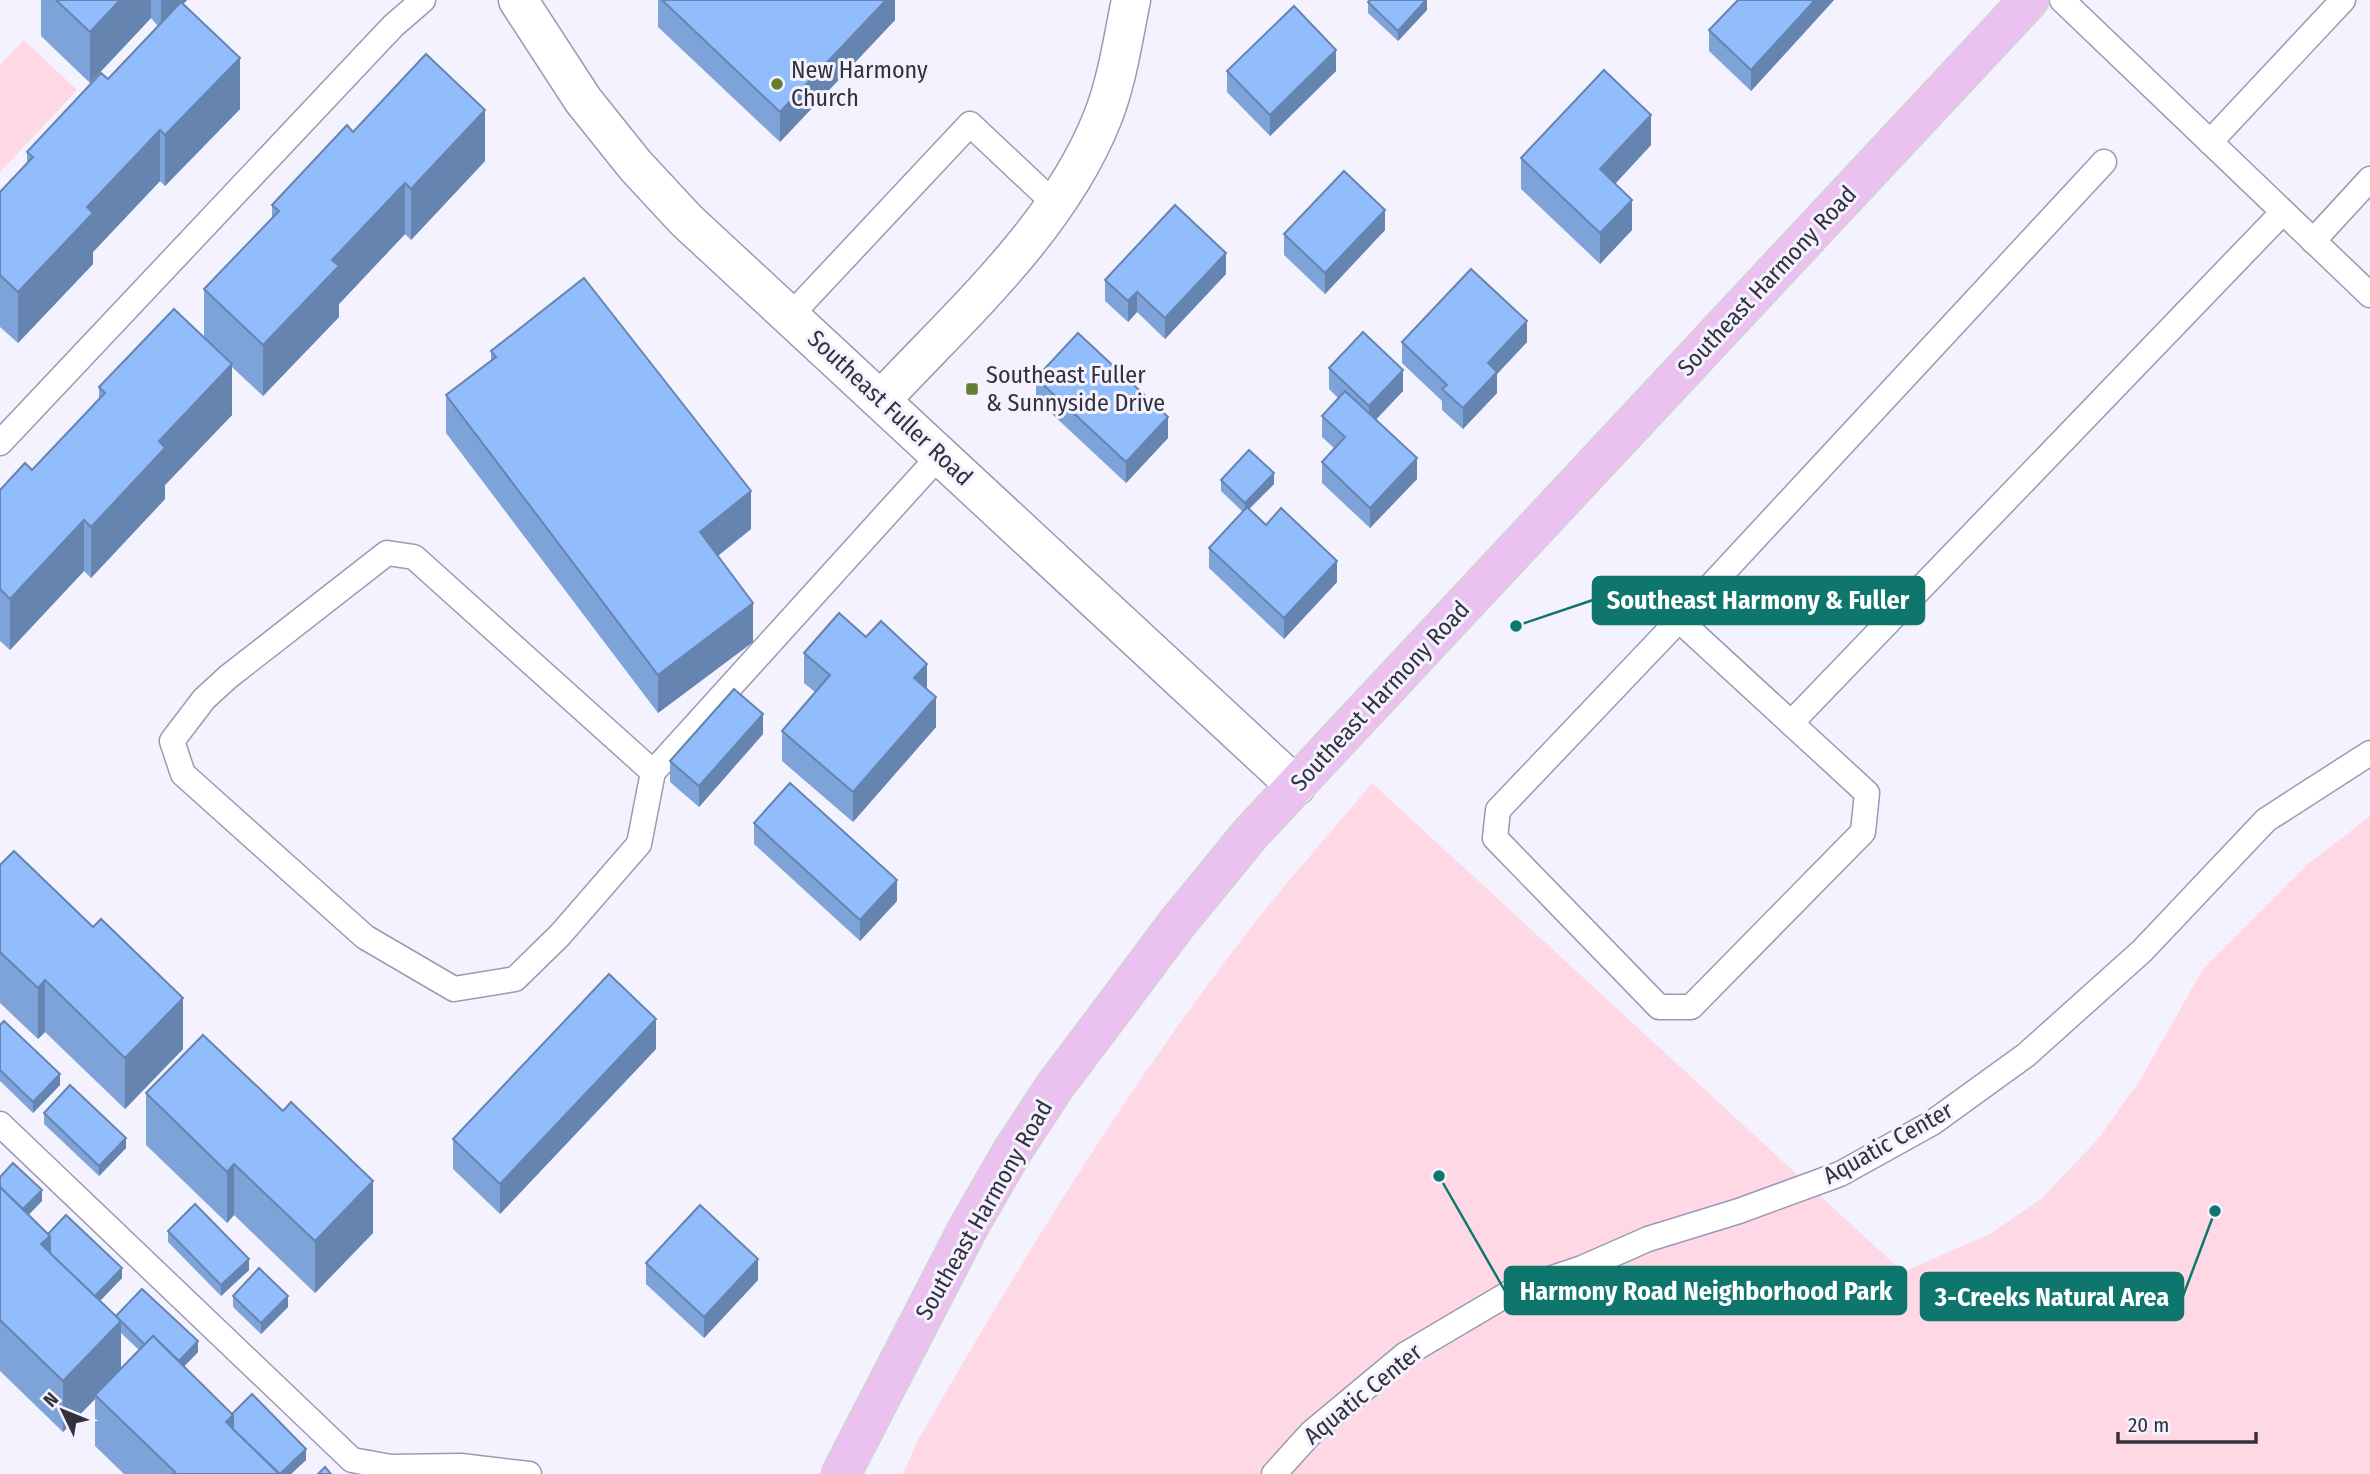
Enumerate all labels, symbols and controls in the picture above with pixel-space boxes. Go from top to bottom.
place label: New Harmony Church [791,56,928,112]
marker: New Harmony Church [769,76,785,92]
street label: Southeast Harmony Road [1672,180,1862,382]
street label: Southeast Fuller Road [802,324,978,492]
place label: Southeast Fuller & Sunnyside Drive [986,361,1165,417]
marker: Southeast Fuller & Sunnyside Drive [964,381,980,397]
callout: Southeast Harmony & Fuller [1593,577,1924,624]
text: Southeast Harmony & Fuller [1607,585,1910,616]
street label: Southeast Harmony Road [1285,595,1475,797]
street label: Southeast Harmony Road [910,1095,1058,1325]
street label: Aquatic Center [1818,1096,1958,1190]
callout: Harmony Road Neighborhood Park [1505,1267,1906,1314]
callout: 3-Creeks Natural Area [1921,1273,2183,1320]
text: Harmony Road Neighborhood Park [1520,1276,1893,1307]
text: 3-Creeks Natural Area [1934,1282,2169,1313]
street label: Aquatic Center [1298,1338,1428,1450]
north arrow [28,1376,98,1446]
text: N [39,1388,63,1412]
scale bar [2118,1400,2256,1444]
text: 20 m [2128,1412,2169,1438]

